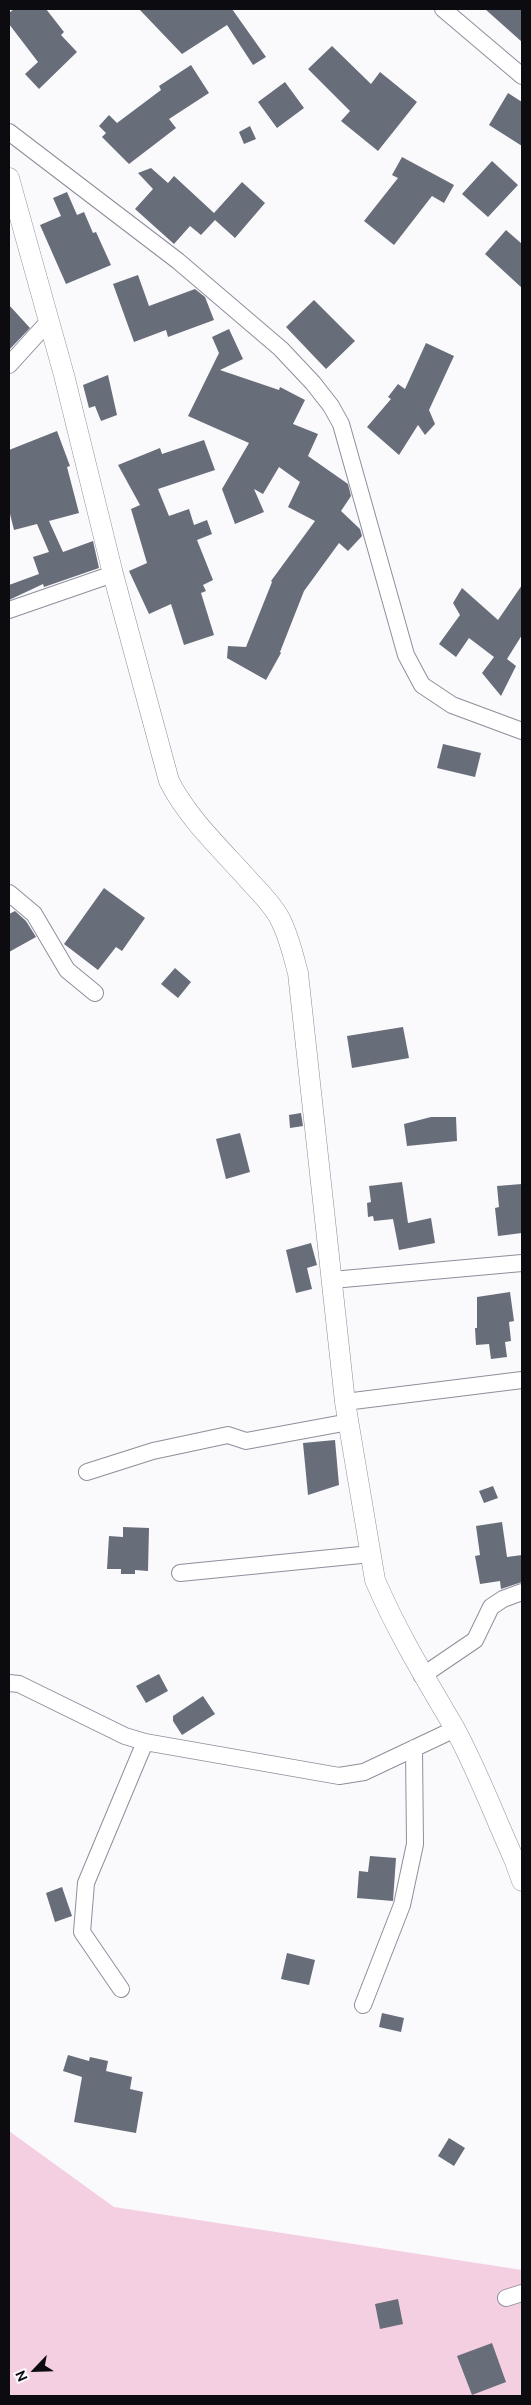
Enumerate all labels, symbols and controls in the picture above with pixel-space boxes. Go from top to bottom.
north arrow [10,2345,60,2395]
text: N [12,2368,31,2384]

